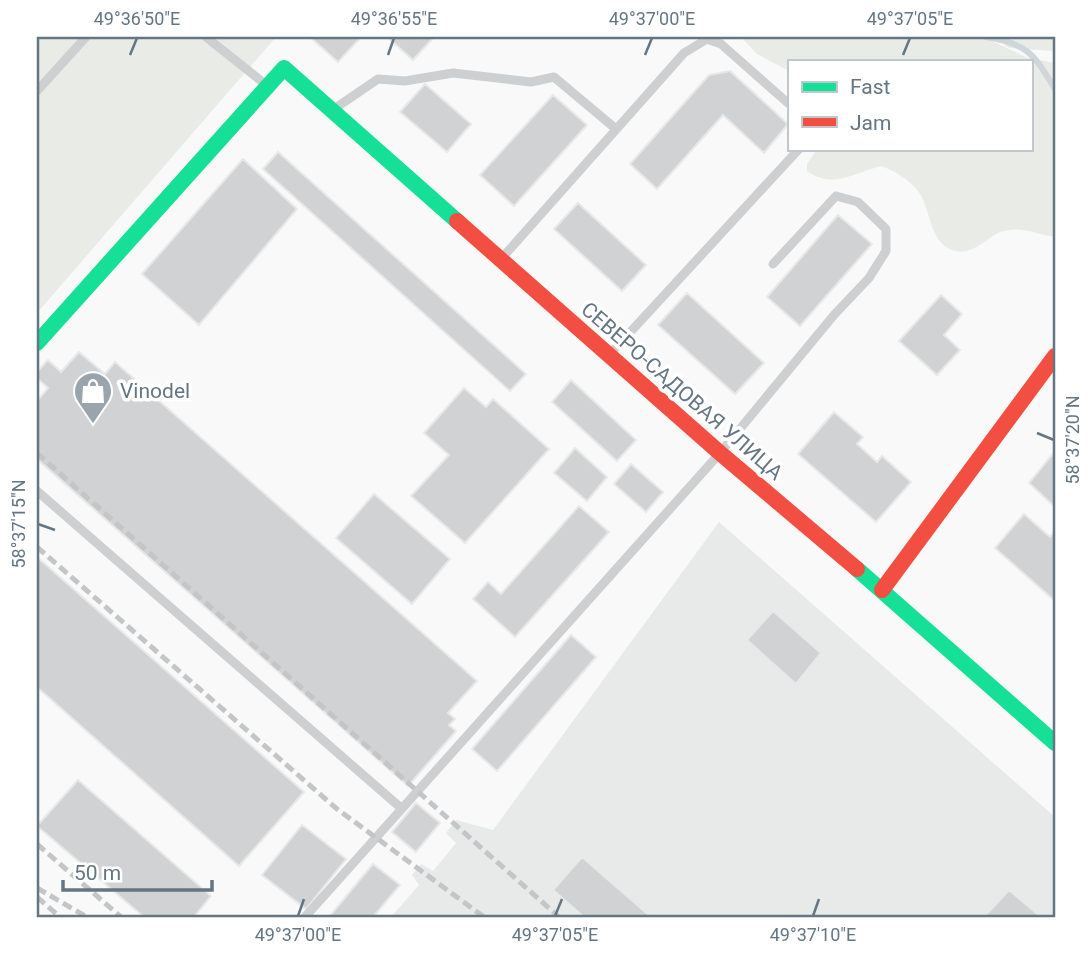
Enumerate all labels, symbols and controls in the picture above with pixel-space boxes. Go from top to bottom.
text: 49°36'50"E [94,8,180,29]
text: 49°36'55"E [351,8,437,29]
text: 49°37'00"E [609,8,695,29]
text: 49°37'05"E [867,8,953,29]
legend [788,60,1032,150]
text: Fast [850,75,891,99]
text: Jam [850,111,891,135]
street label: СЕВЕРО-САДОВАЯ УЛИЦА [576,297,788,485]
shop icon: Vinodel [72,370,114,425]
place label: Vinodel [120,379,190,403]
text: 58°37'20"N [1062,395,1083,485]
text: 58°37'15"N [8,479,29,569]
scale bar [63,849,212,893]
text: 50 m [74,861,121,885]
text: 49°37'00"E [255,924,341,945]
text: 49°37'05"E [512,924,598,945]
text: 49°37'10"E [770,924,856,945]

